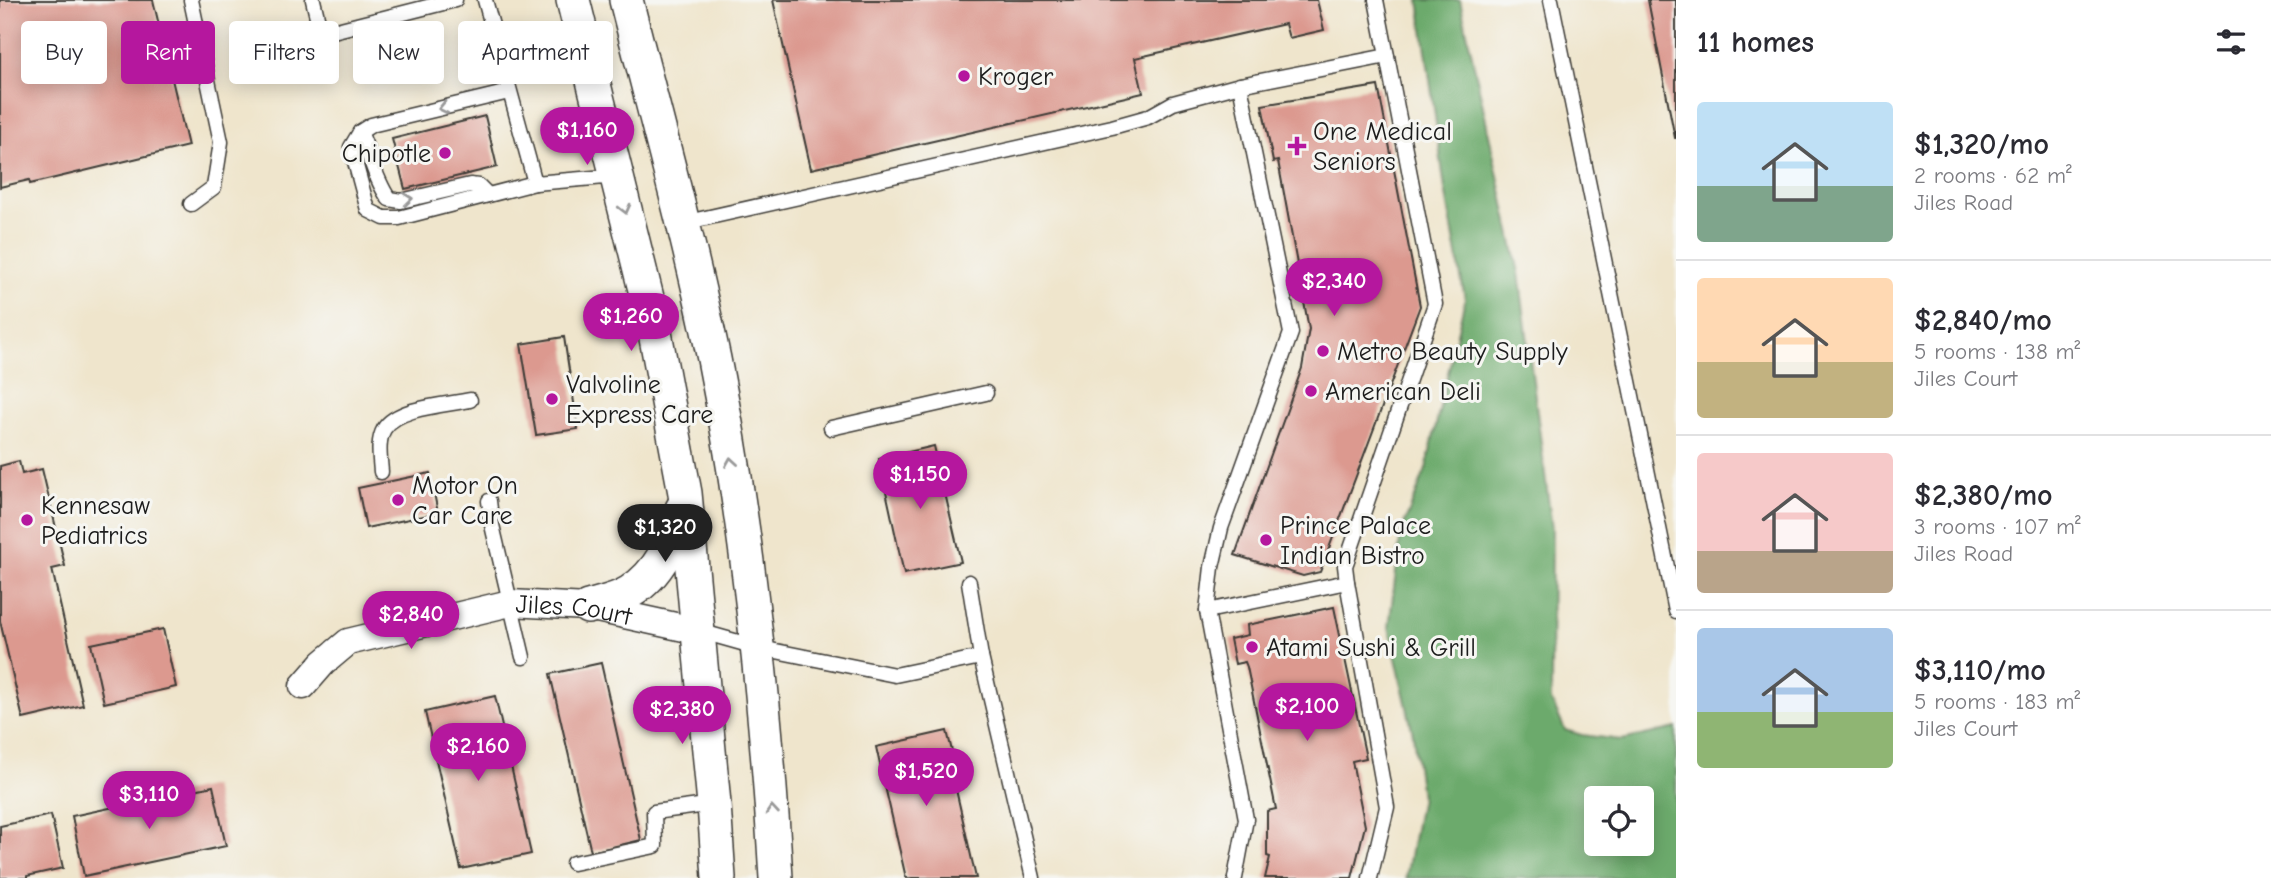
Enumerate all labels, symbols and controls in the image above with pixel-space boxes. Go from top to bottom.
chip: Buy [21,21,107,84]
chip: Rent [121,21,215,84]
chip: Filters [229,21,339,84]
chip: New [353,21,444,84]
chip: Apartment [458,21,613,84]
icon: filters [2212,23,2250,61]
text: 11 homes [1697,25,1814,60]
place label: Kroger [978,62,1054,92]
marker: Kroger [956,68,972,84]
one-way arrow [437,99,449,114]
pin: $1,160 [530,108,644,167]
text: $1,160 [556,116,618,143]
place label: One Medical Seniors [1313,117,1452,177]
text: $1,320/mo [1914,127,2049,162]
icon: home [1753,130,1837,214]
marker: One Medical Seniors [1287,136,1307,156]
place label: Chipotle [342,139,431,169]
marker: Chipotle [437,145,453,161]
text: 2 rooms · 62 m² [1914,162,2072,189]
text: Jiles Road [1914,189,2013,216]
one-way arrow [403,192,414,207]
one-way arrow [617,203,631,215]
pin: $2,340 [1277,258,1391,318]
text: $2,340 [1302,267,1366,294]
pin: $1,260 [574,294,688,353]
text: $1,260 [599,302,663,329]
text: $2,840/mo [1914,303,2052,338]
icon: home [1753,306,1837,390]
place label: Metro Beauty Supply [1337,337,1568,367]
text: 5 rooms · 138 m² [1914,338,2080,365]
marker: Metro Beauty Supply [1315,343,1331,359]
text: Jiles Court [1914,365,2017,392]
place label: Valvoline Express Care [566,370,713,430]
place label: American Deli [1325,377,1481,407]
marker: American Deli [1303,383,1319,399]
marker: Valvoline Express Care [544,391,560,407]
pin: $1,150 [863,452,977,511]
one-way arrow [724,456,739,468]
text: $1,150 [889,460,951,487]
place label: Motor On Car Care [412,471,518,531]
text: $2,380/mo [1914,478,2053,513]
icon: home [1753,481,1837,565]
place label: Kennesaw Pediatrics [41,491,151,551]
marker: Motor On Car Care [390,492,406,508]
pin: $1,320 [608,504,722,564]
place label: Prince Palace Indian Bistro [1280,511,1431,571]
marker: Kennesaw Pediatrics [19,512,35,528]
text: $1,320 [633,513,697,540]
text: 3 rooms · 107 m² [1914,513,2081,540]
marker: Prince Palace Indian Bistro [1258,532,1274,548]
text: Jiles Road [1914,540,2013,567]
street label: Jiles Court [515,589,636,632]
pin: $2,840 [354,592,468,651]
text: $2,840 [378,600,444,627]
place label: Atami Sushi & Grill [1266,633,1476,663]
marker: Atami Sushi & Grill [1244,639,1260,655]
text: $3,110/mo [1914,653,2046,688]
icon: home [1753,656,1837,740]
pin: $2,100 [1250,684,1364,743]
pin: $2,380 [625,686,739,746]
text: 5 rooms · 183 m² [1914,688,2080,715]
text: $2,100 [1274,692,1340,719]
text: $2,380 [649,695,715,722]
text: Jiles Court [1914,715,2017,742]
pin: $2,160 [421,724,535,783]
text: $2,160 [446,732,510,759]
pin: $1,520 [869,748,983,808]
text: $1,520 [894,757,958,784]
pin: $3,110 [92,772,206,831]
text: $3,110 [119,780,179,807]
map controls [1584,786,1654,856]
button: locate [1584,786,1654,856]
one-way arrow [765,804,780,815]

